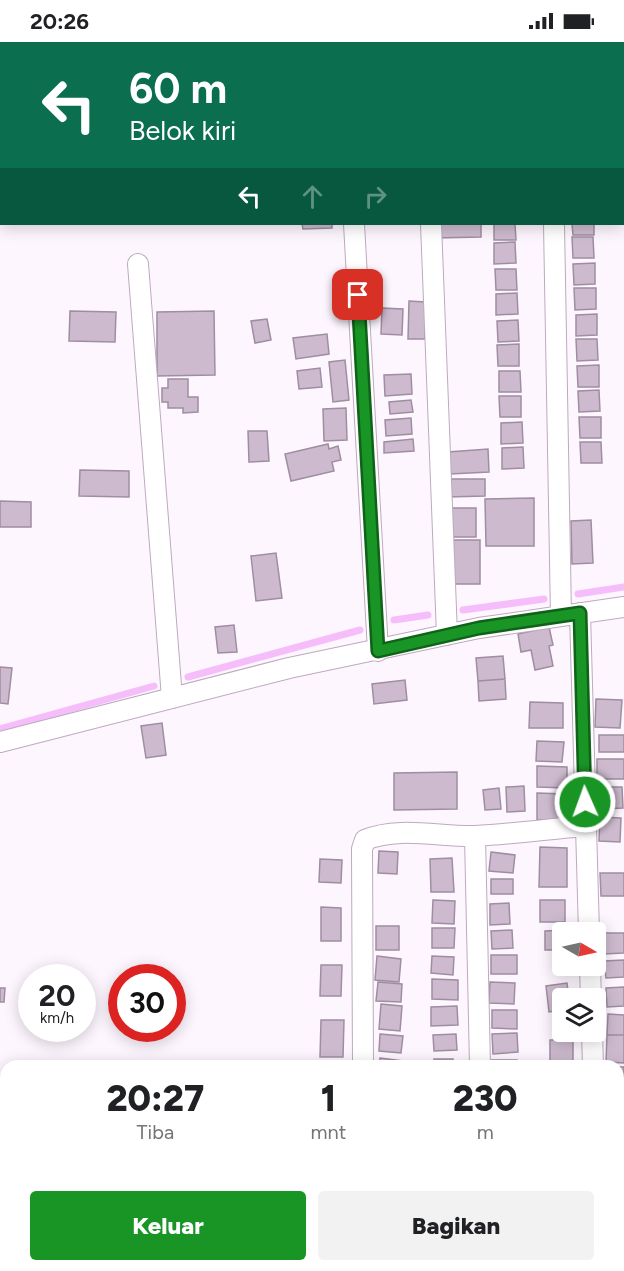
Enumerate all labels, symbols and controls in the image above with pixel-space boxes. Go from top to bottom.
text: 20:26 [30,8,89,35]
text: 60 m [129,63,227,114]
icon: left [30,66,108,144]
text: Belok kiri [129,114,236,147]
icon: left [233,180,266,213]
icon: ahead [296,180,329,213]
icon: right [359,180,392,213]
pin [332,269,383,320]
icon: arrive [341,278,374,311]
position arrow [553,770,617,834]
north arrow [552,922,606,976]
map controls [552,922,606,1042]
speed limit sign: 30 [108,964,186,1042]
text: 20 [39,977,75,1014]
button: layers [552,988,606,1042]
text: km/h [40,1009,74,1027]
text: 20:27 [106,1077,204,1120]
text: 1 [321,1077,336,1120]
text: 230 [453,1077,518,1120]
text: Tiba [136,1120,174,1144]
text: mnt [311,1120,346,1144]
text: m [477,1120,494,1144]
button: Keluar [30,1191,306,1260]
button: Bagikan [318,1191,594,1260]

